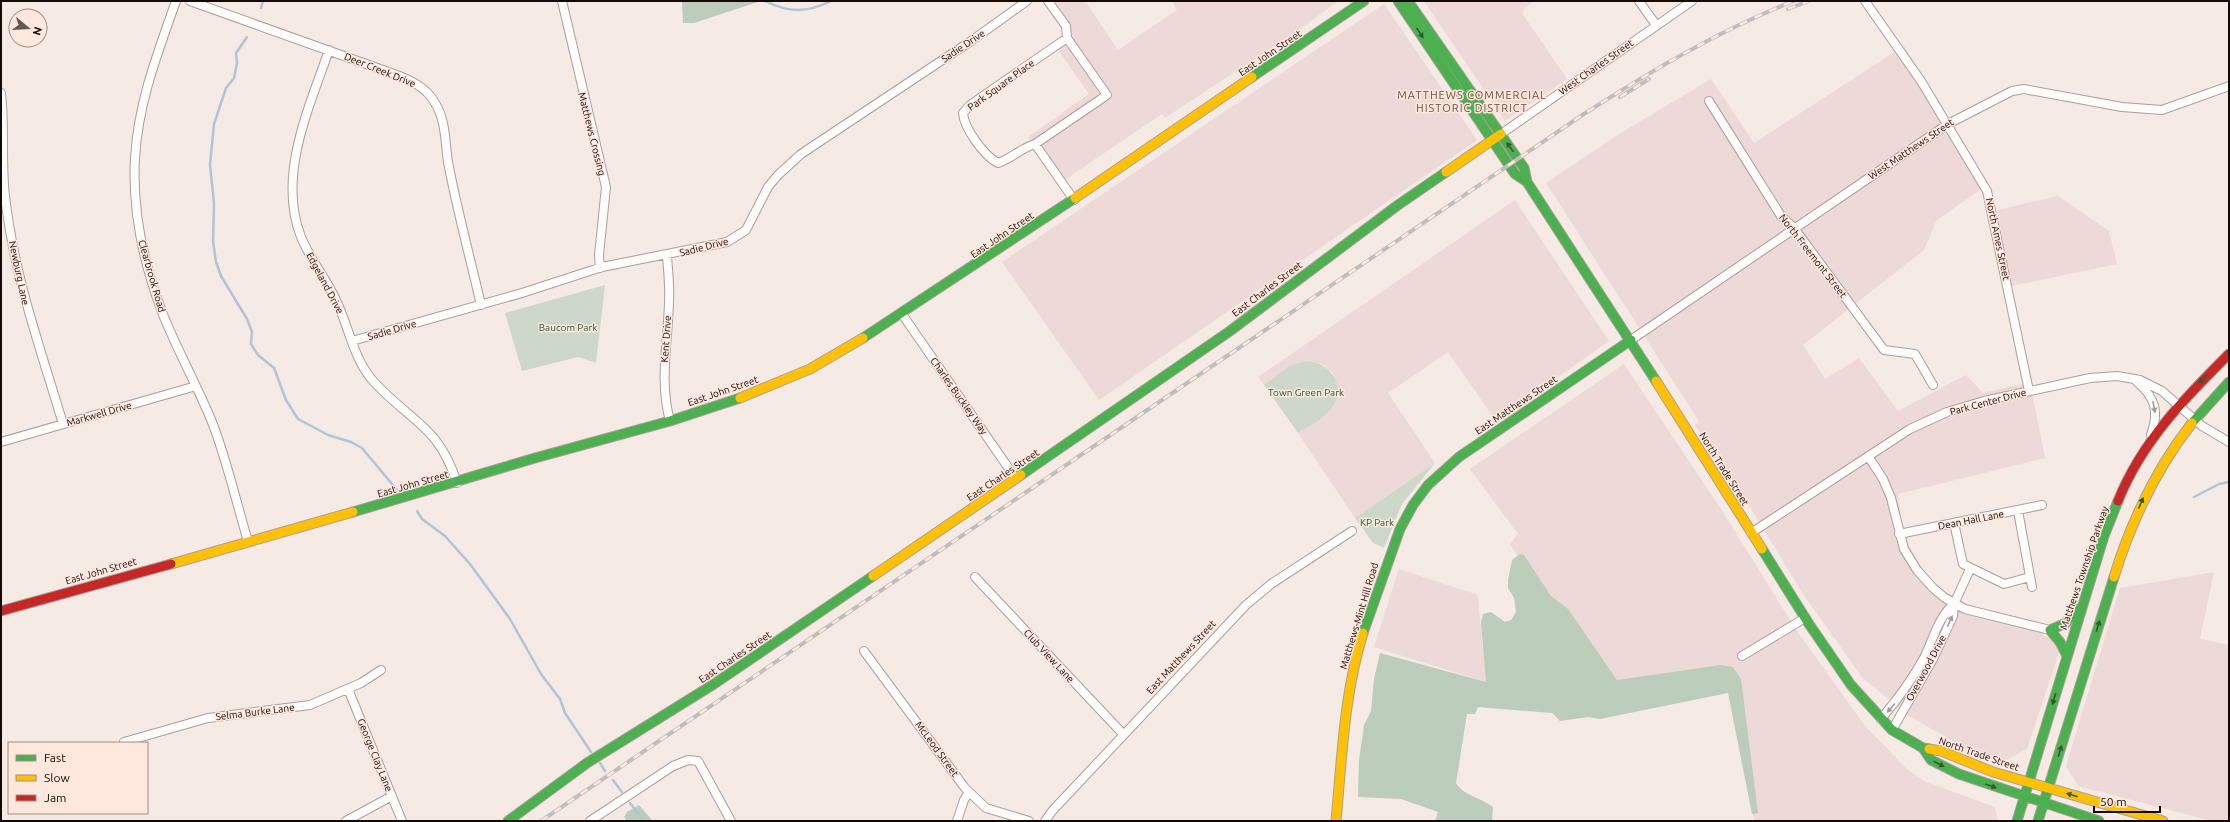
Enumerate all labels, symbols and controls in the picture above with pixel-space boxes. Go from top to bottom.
north arrow [8,8,48,48]
text: N [31,25,44,37]
street label: Sadie Drive [939,27,987,65]
street label: East John Street [1236,28,1304,78]
one-way arrow [1416,28,1423,39]
street label: West Charles Street [1557,37,1636,97]
street label: Deer Creek Drive [343,51,417,89]
street label: Park Square Place [966,57,1036,113]
district label: MATTHEWS COMMERCIAL HISTORIC DISTRICT [1397,89,1547,114]
street label: Matthews Crossing [576,91,608,177]
street label: West Matthews Street [1866,116,1956,182]
one-way arrow [1506,142,1514,153]
street label: North Ames Street [1984,197,2012,281]
street label: East John Street [968,210,1036,260]
street label: North Freemont Street [1777,212,1849,300]
street label: Sadie Drive [678,236,730,258]
street label: Clearbrook Road [136,238,168,314]
street label: Newburg Lane [7,240,31,306]
street label: Edgeland Drive [304,250,346,316]
street label: East Charles Street [1230,259,1304,319]
street label: Kent Drive [659,315,673,363]
street label: Sadie Drive [366,318,418,342]
park label: Baucom Park [539,322,597,333]
street label: Charles Buckley Way [928,355,990,437]
street label: East Matthews Street [1473,373,1559,437]
street label: East John Street [686,374,760,408]
one-way arrow [2198,374,2208,384]
park label: Town Green Park [1268,387,1344,398]
street label: Park Center Drive [1949,387,2027,417]
street label: Markwell Drive [65,399,133,429]
one-way arrow [2152,400,2158,413]
street label: North Trade Street [1697,430,1751,508]
street label: East Charles Street [965,447,1041,503]
street label: East John Street [376,469,450,499]
one-way arrow [2138,497,2144,509]
street label: Matthews Township Parkway [2058,505,2110,631]
street label: Dean Hall Lane [1937,508,2005,532]
park label: KP Park [1360,517,1394,528]
street label: East John Street [64,556,138,586]
street label: Matthews-Mint Hill Road [1338,561,1381,671]
one-way arrow [1947,616,1953,627]
street label: East Matthews Street [1144,618,1218,696]
one-way arrow [2095,620,2101,632]
street label: Club View Lane [1022,627,1076,685]
street label: East Charles Street [697,629,773,685]
street label: Overwood Drive [1904,633,1948,703]
one-way arrow [2051,693,2057,705]
street label: Selma Burke Lane [215,702,295,722]
one-way arrow [1886,703,1895,713]
street label: George Clay Lane [355,717,395,793]
street label: McLeod Street [913,719,961,779]
street label: North Trade Street [1937,735,2021,773]
legend [8,742,148,814]
one-way arrow [2057,744,2063,756]
text: Fast [44,751,66,764]
one-way arrow [1933,760,1945,767]
text: Slow [44,771,70,784]
one-way arrow [1986,783,1998,789]
scale bar [2094,788,2160,814]
text: Jam [44,791,66,804]
one-way arrow [2065,792,2077,798]
text: 50 m [2100,795,2127,808]

